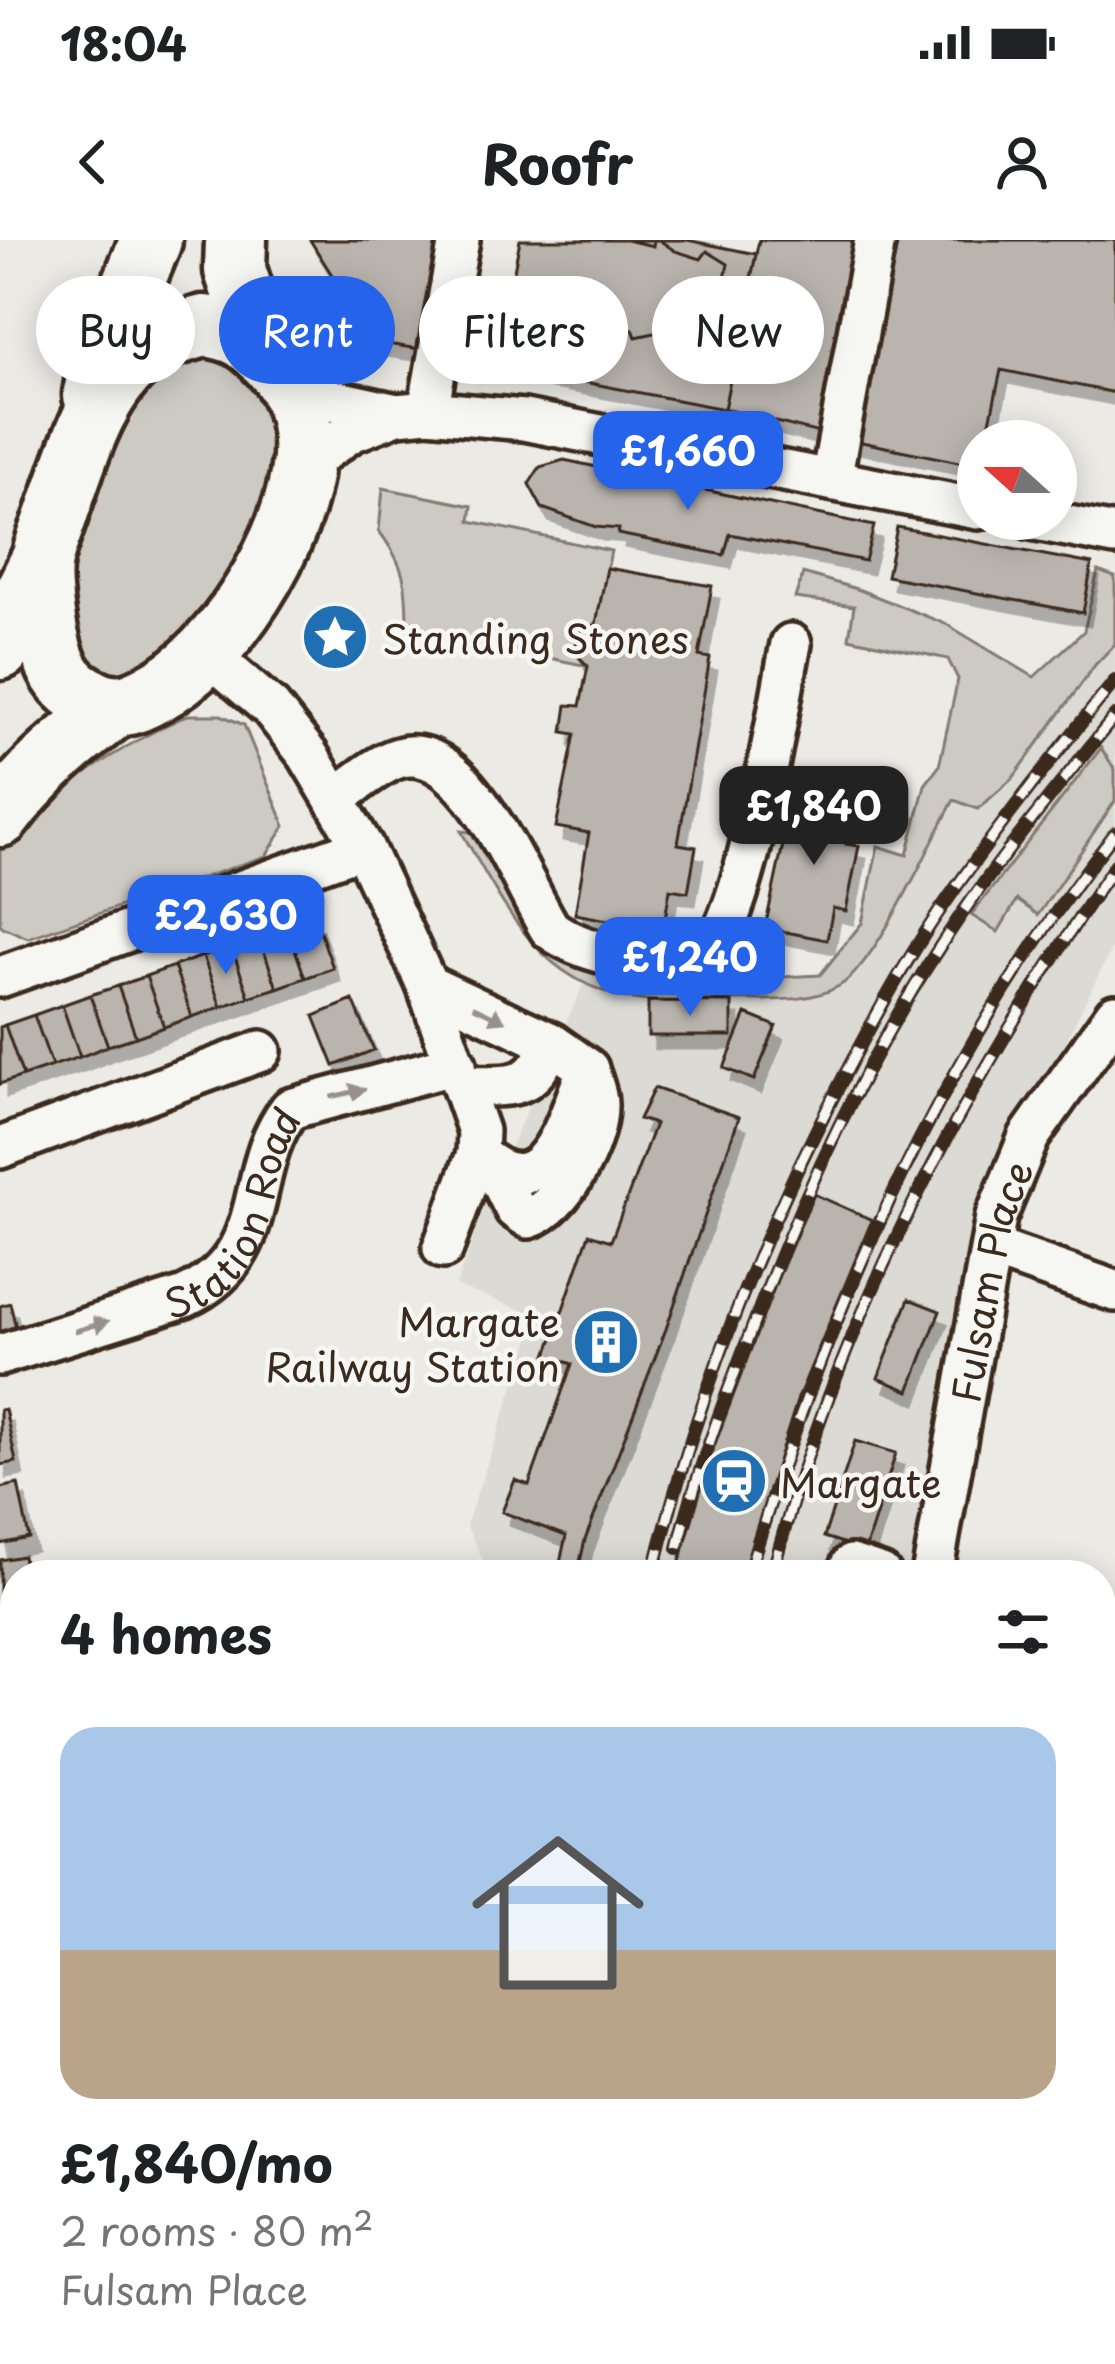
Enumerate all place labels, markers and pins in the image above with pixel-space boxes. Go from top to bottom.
pin: £1,660 [590,411,786,513]
place icon: Standing Stones [300,602,370,672]
place label: Standing Stones [382,608,689,667]
pin: £1,840 [716,766,912,868]
pin: £2,630 [128,875,324,977]
pin: £1,240 [592,917,788,1019]
place label: Margate Railway Station [265,1291,560,1395]
building icon: Margate Railway Station [571,1307,641,1377]
station icon: Margate [699,1446,769,1516]
place label: Margate [780,1452,942,1511]

